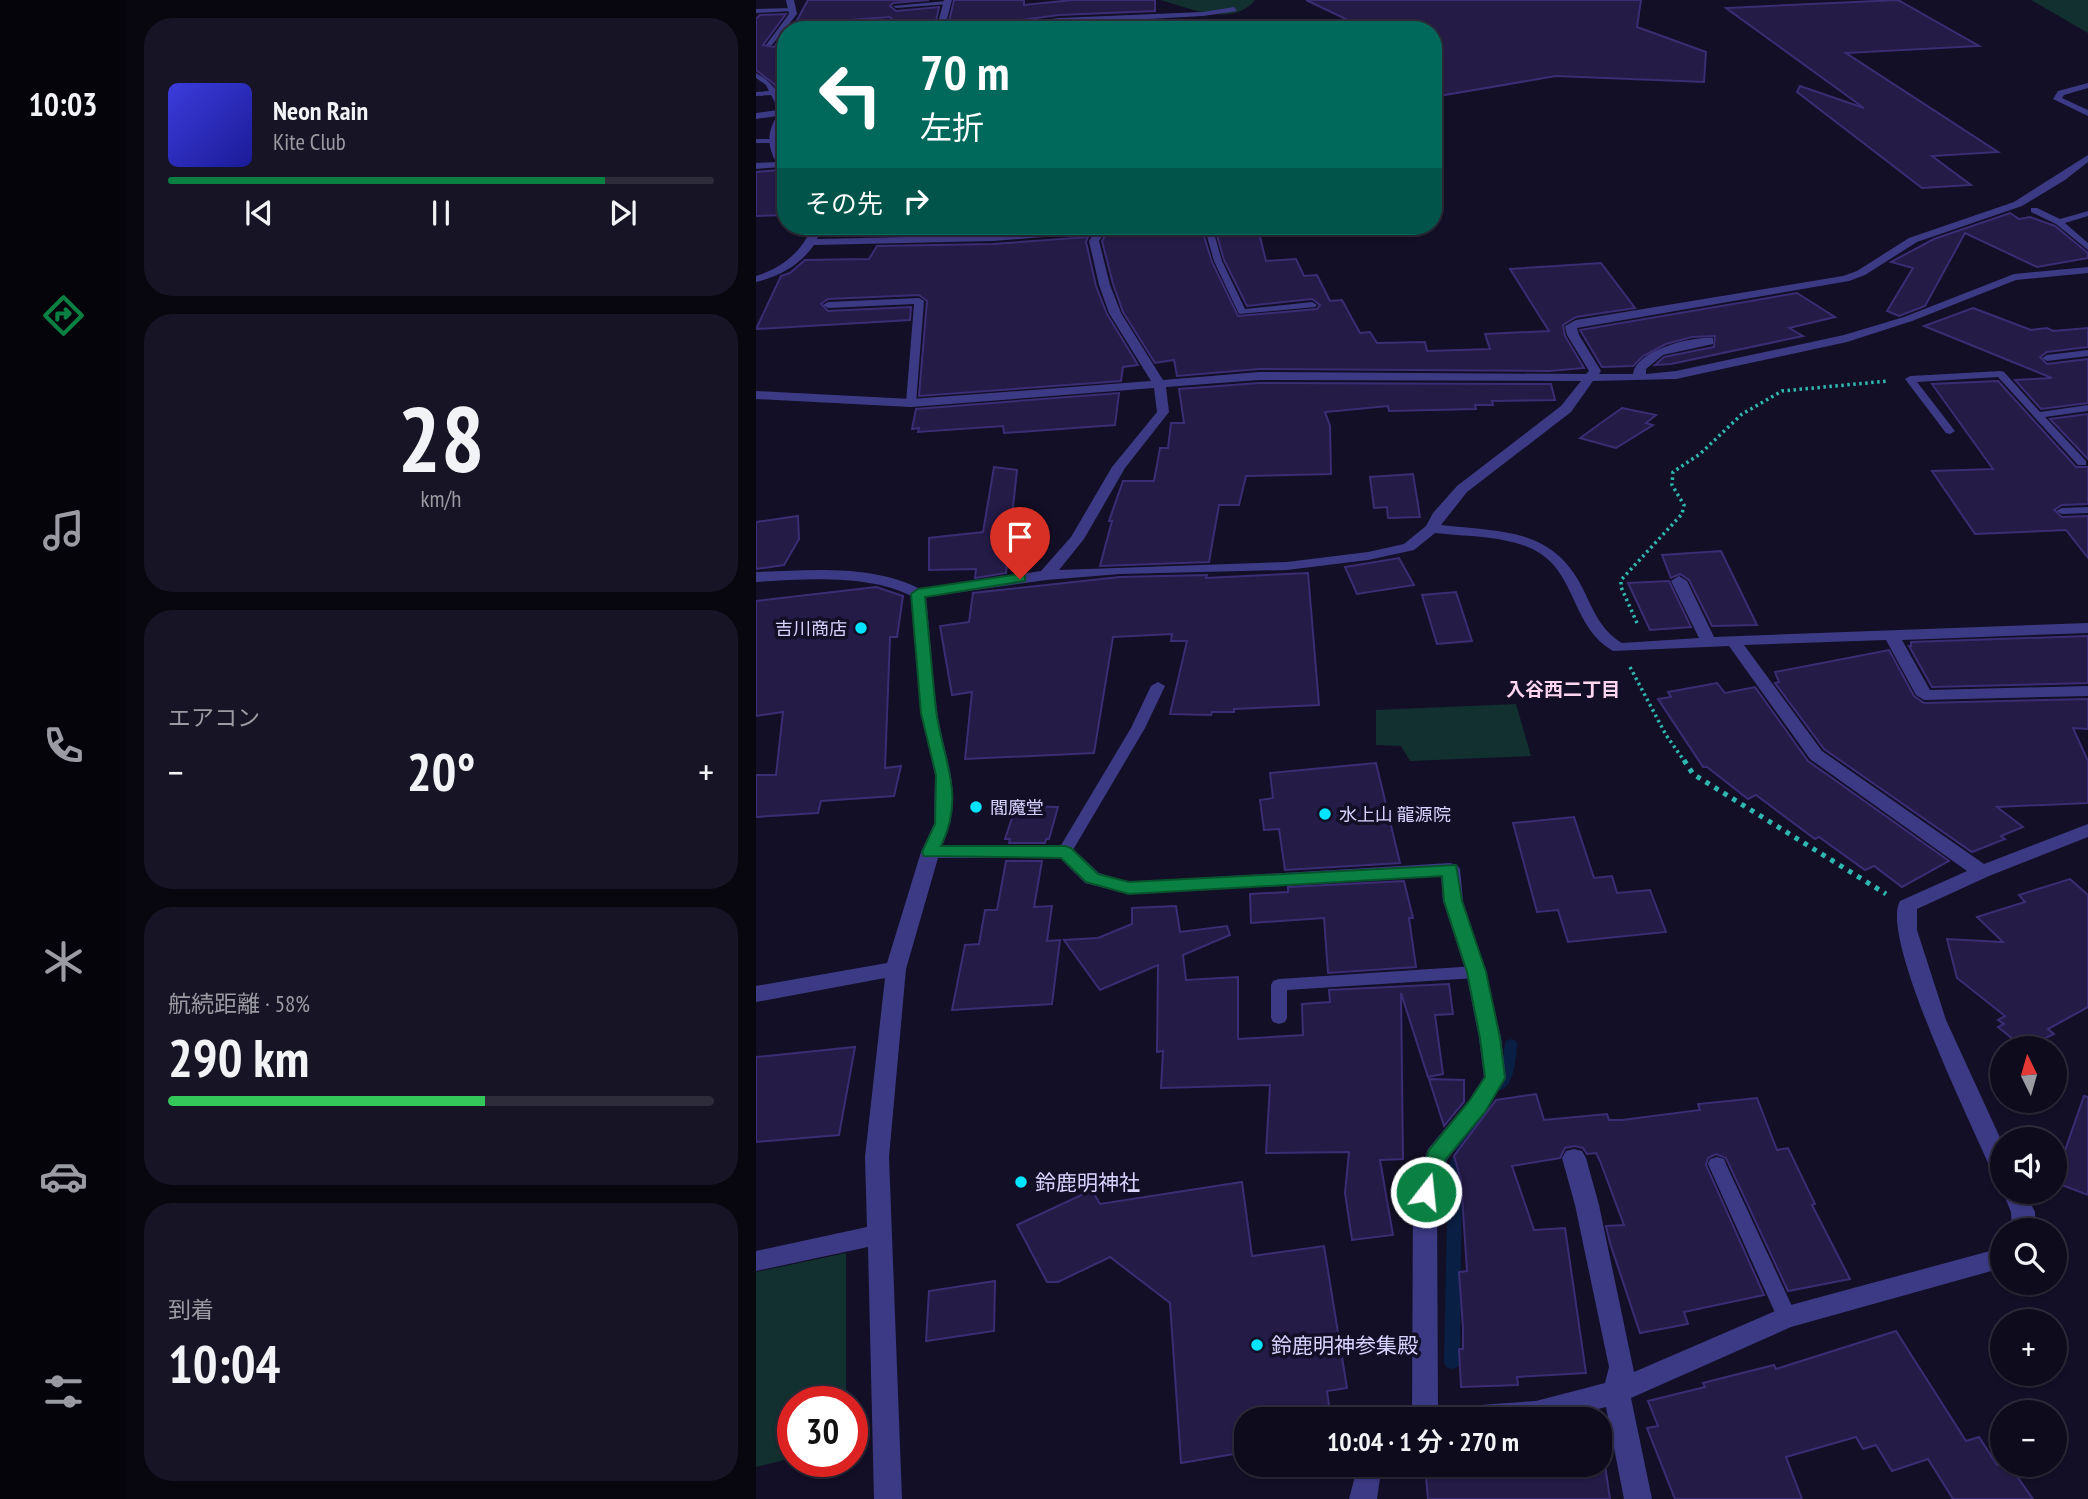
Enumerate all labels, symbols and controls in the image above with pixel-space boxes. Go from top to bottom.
text: 70 m [920,40,1009,104]
icon: left [805,49,896,140]
text: 10:03 [28,83,98,125]
text: Neon Rain [273,94,368,127]
text: 左折 [920,106,984,148]
text: Kite Club [273,127,346,156]
icon: right [897,182,935,220]
text: その先 [805,187,883,220]
icon: previous [240,194,278,232]
icon: pause [422,194,460,232]
icon: next [604,194,642,232]
icon: directions [39,291,88,340]
text: 28 [398,379,485,497]
text: km/h [421,484,461,513]
icon: music [39,506,88,555]
pin [990,507,1050,579]
icon: arrive [1001,518,1039,556]
place label: 吉川商店 [775,617,847,640]
marker: 吉川商店 [853,620,869,636]
district label: 入谷西二丁目 [1506,677,1620,701]
text: エアコン [168,703,260,732]
icon: phone [39,721,88,770]
text: 20° [407,738,475,805]
text: − [168,747,184,796]
text: + [698,747,714,796]
place label: 閻魔堂 [990,796,1044,819]
marker: 閻魔堂 [968,799,984,815]
place label: 水上山 龍源院 [1339,803,1451,826]
marker: 水上山 龍源院 [1317,806,1333,822]
icon: climate [39,937,88,986]
text: 航続距離 · 58% [168,989,310,1018]
text: 290 km [168,1024,309,1091]
north arrow [1990,1036,2067,1113]
map controls [1990,1036,2067,1477]
button: sound [1990,1127,2067,1204]
icon: car [39,1152,88,1201]
position arrow [1389,1155,1463,1229]
place label: 鈴鹿明神社 [1035,1169,1140,1196]
marker: 鈴鹿明神社 [1013,1174,1029,1190]
button: search [1990,1218,2067,1295]
text: 到着 [168,1295,214,1324]
button: + [1990,1309,2067,1386]
text: 10:04 [168,1330,280,1397]
place label: 鈴鹿明神参集殿 [1271,1332,1418,1359]
marker: 鈴鹿明神参集殿 [1249,1337,1265,1353]
icon: filters [39,1367,88,1416]
speed limit sign: 30 [777,1386,868,1477]
button: − [1990,1400,2067,1477]
text: 10:04 · 1 分 · 270 m [1327,1425,1519,1458]

